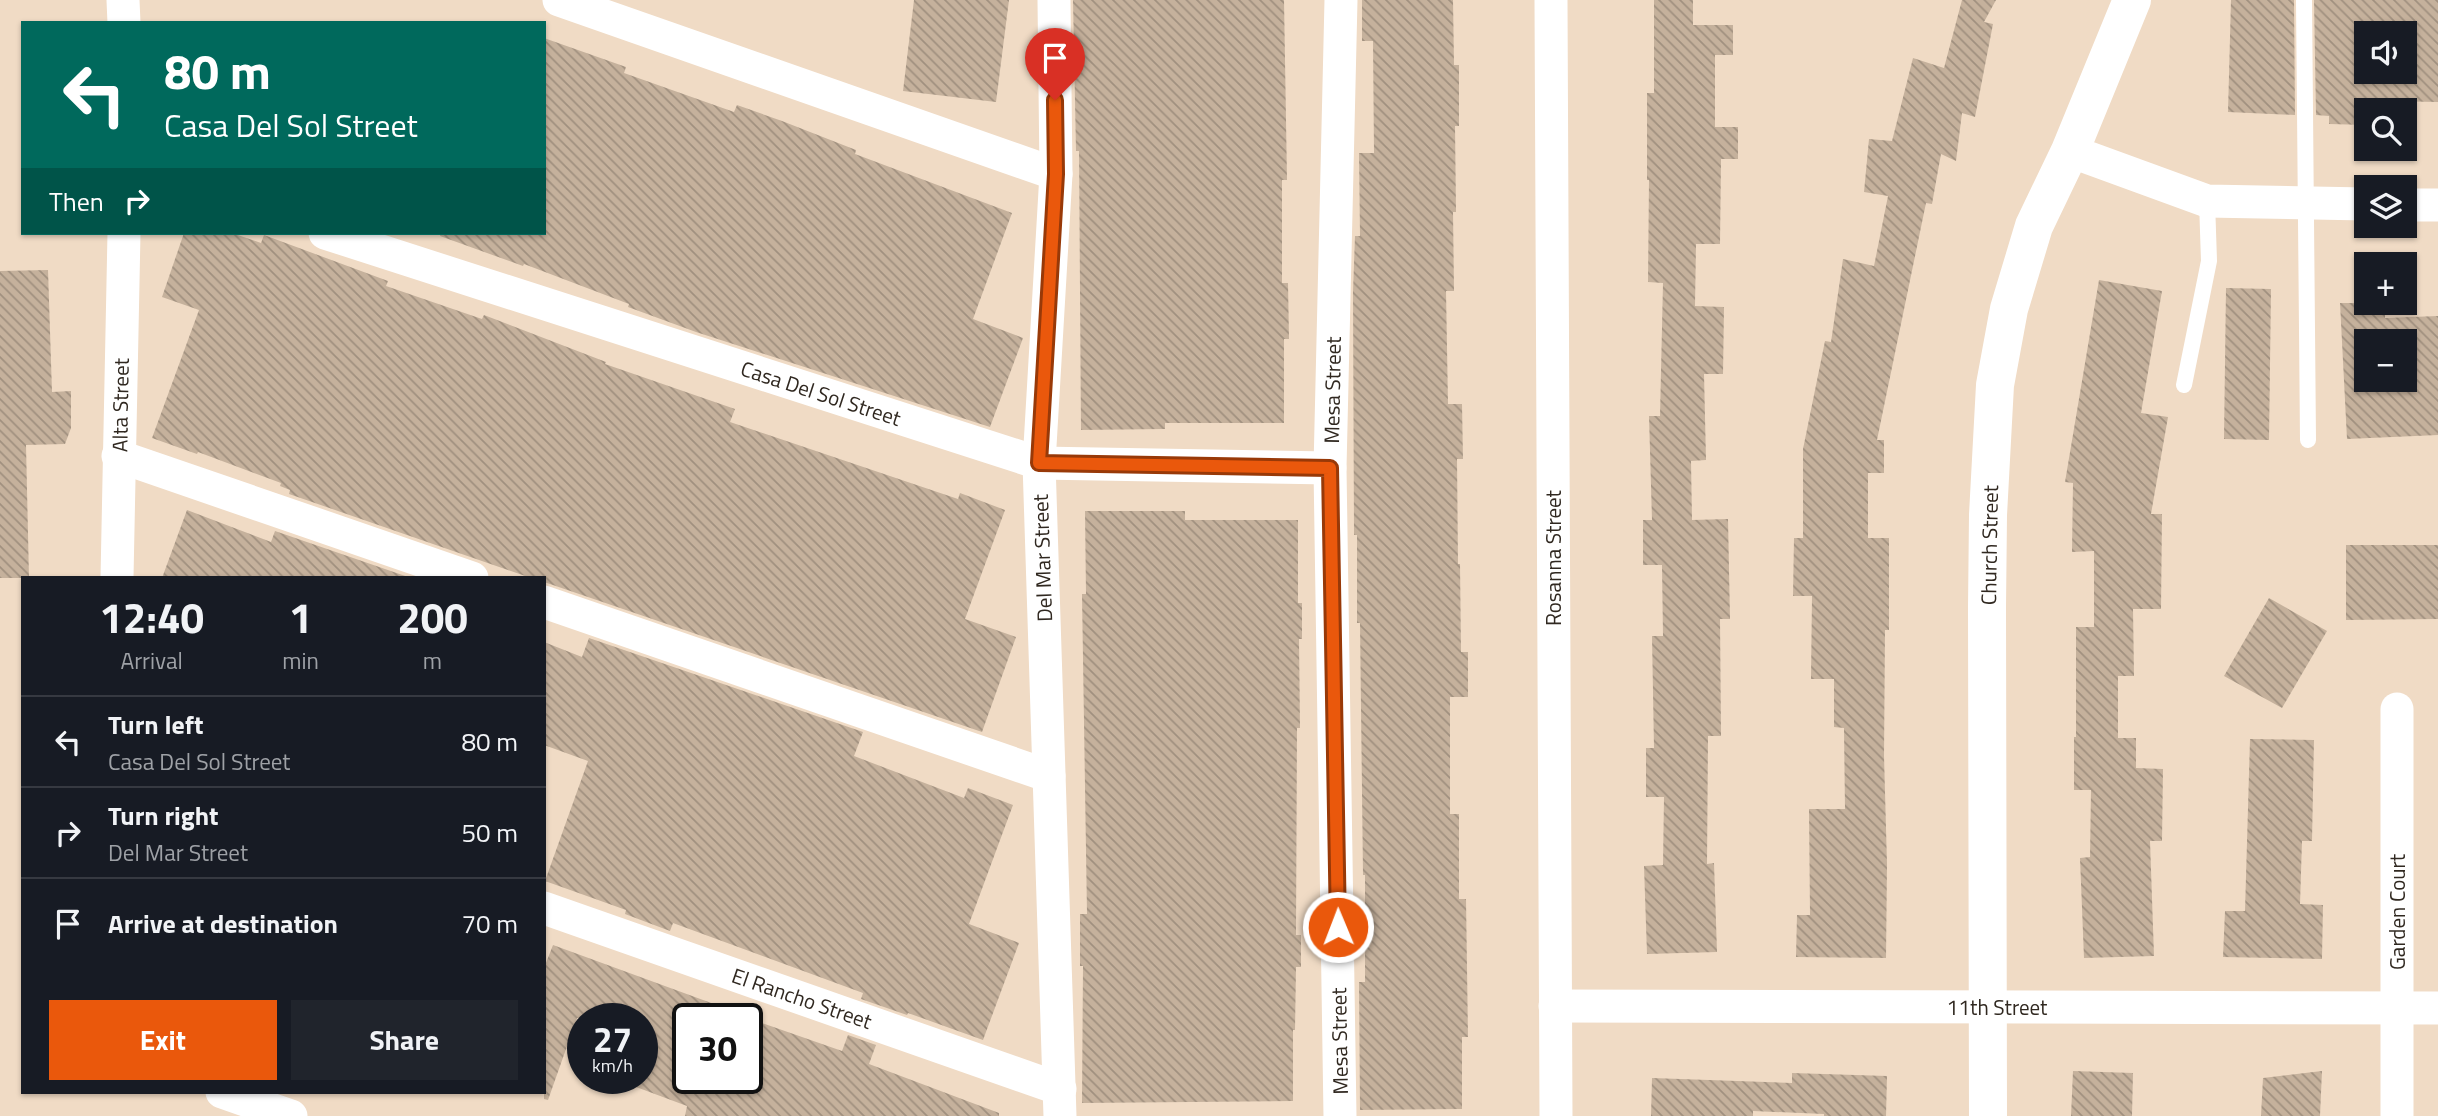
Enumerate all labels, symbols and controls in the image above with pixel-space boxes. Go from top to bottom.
map controls [2354,21,2417,392]
button: sound [2354,21,2417,84]
pin [1025,28,1085,100]
text: 80 m [164,33,271,108]
icon: arrive [1036,39,1074,77]
icon: left [49,49,140,140]
button: search [2354,98,2417,161]
text: Casa Del Sol Street [164,101,418,149]
button: layers [2354,175,2417,238]
text: Then [49,182,104,221]
icon: right [118,182,156,220]
button: + [2354,252,2417,315]
button: − [2354,329,2417,392]
street label: Mesa Street [1315,336,1349,444]
street label: Casa Del Sol Street [737,352,906,434]
street label: Alta Street [103,357,137,452]
street label: Church Street [1972,484,2006,605]
street label: Rosanna Street [1537,489,1569,626]
street label: Del Mar Street [1024,493,1060,622]
text: 12:40 [99,585,204,649]
text: 1 [289,585,312,649]
text: 200 [397,585,468,649]
text: Arrival [120,643,183,678]
text: min [282,643,319,678]
text: m [423,643,442,678]
text: Turn left [108,705,203,744]
text: 80 m [461,722,518,761]
icon: left [49,723,87,761]
text: Casa Del Sol Street [108,744,290,779]
text: Turn right [108,796,219,835]
text: 50 m [461,813,518,852]
icon: right [49,814,87,852]
text: Del Mar Street [108,835,248,870]
street label: Garden Court [2381,853,2413,970]
position arrow [1301,890,1375,964]
text: Arrive at destination [108,904,338,943]
text: 70 m [461,904,518,943]
icon: arrive [49,905,87,943]
street label: El Rancho Street [728,959,877,1037]
street label: Mesa Street [1322,987,1356,1095]
street label: 11th Street [1947,991,2048,1023]
button: Exit [49,1000,277,1080]
button: Share [291,1000,518,1080]
speed limit sign: 30 [672,1003,763,1094]
text: 27 [593,1012,632,1066]
text: km/h [592,1052,633,1079]

